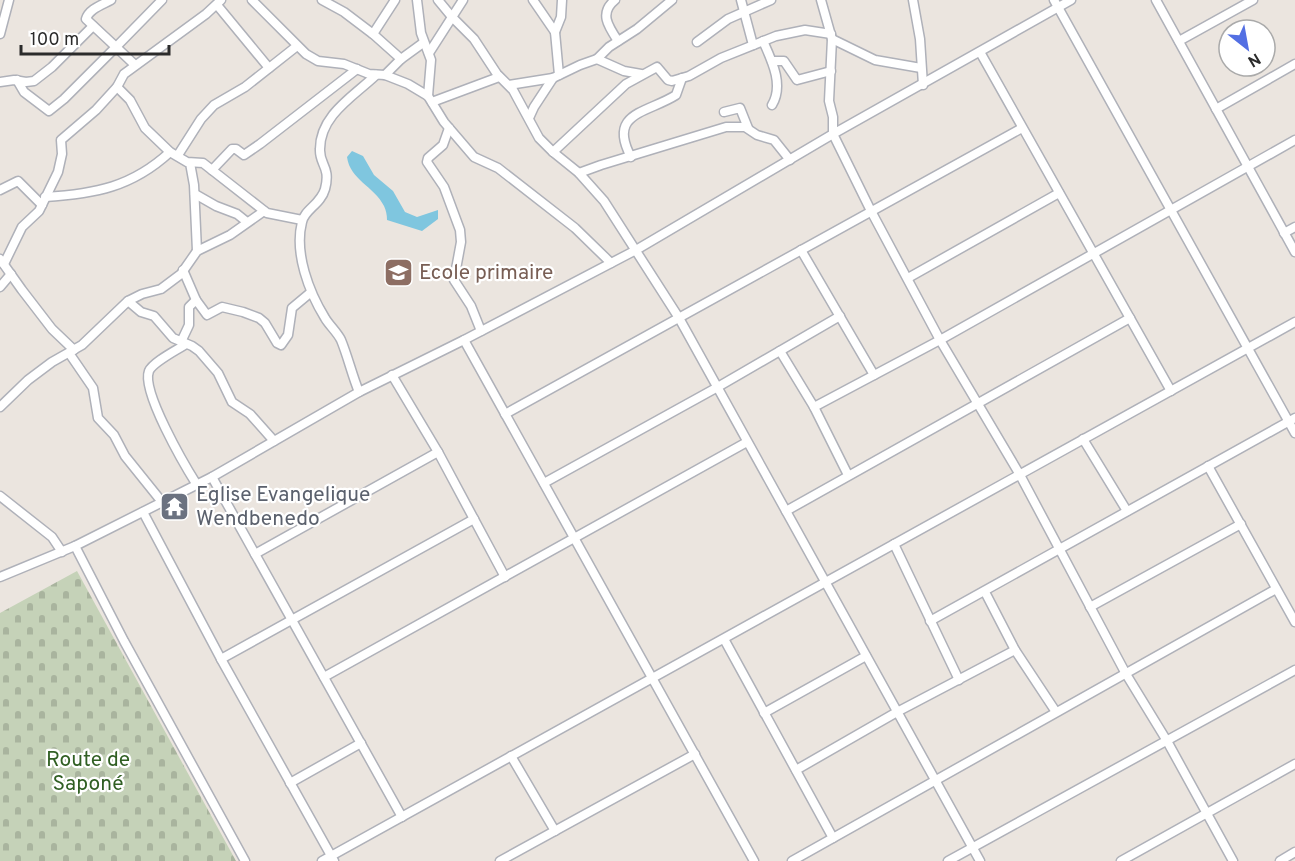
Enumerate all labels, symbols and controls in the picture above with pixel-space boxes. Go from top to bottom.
scale bar [21,18,170,56]
north arrow [1217,18,1277,78]
text: 100 m [30,29,79,52]
text: N [1244,48,1264,71]
school or university icon: Ecole primaire [382,257,414,289]
place label: Ecole primaire [419,260,553,287]
place label: Eglise Evangelique Wendbenedo [196,482,370,533]
temple icon: Eglise Evangelique Wendbenedo [159,491,191,523]
park label: Route de Saponé [46,747,130,798]

